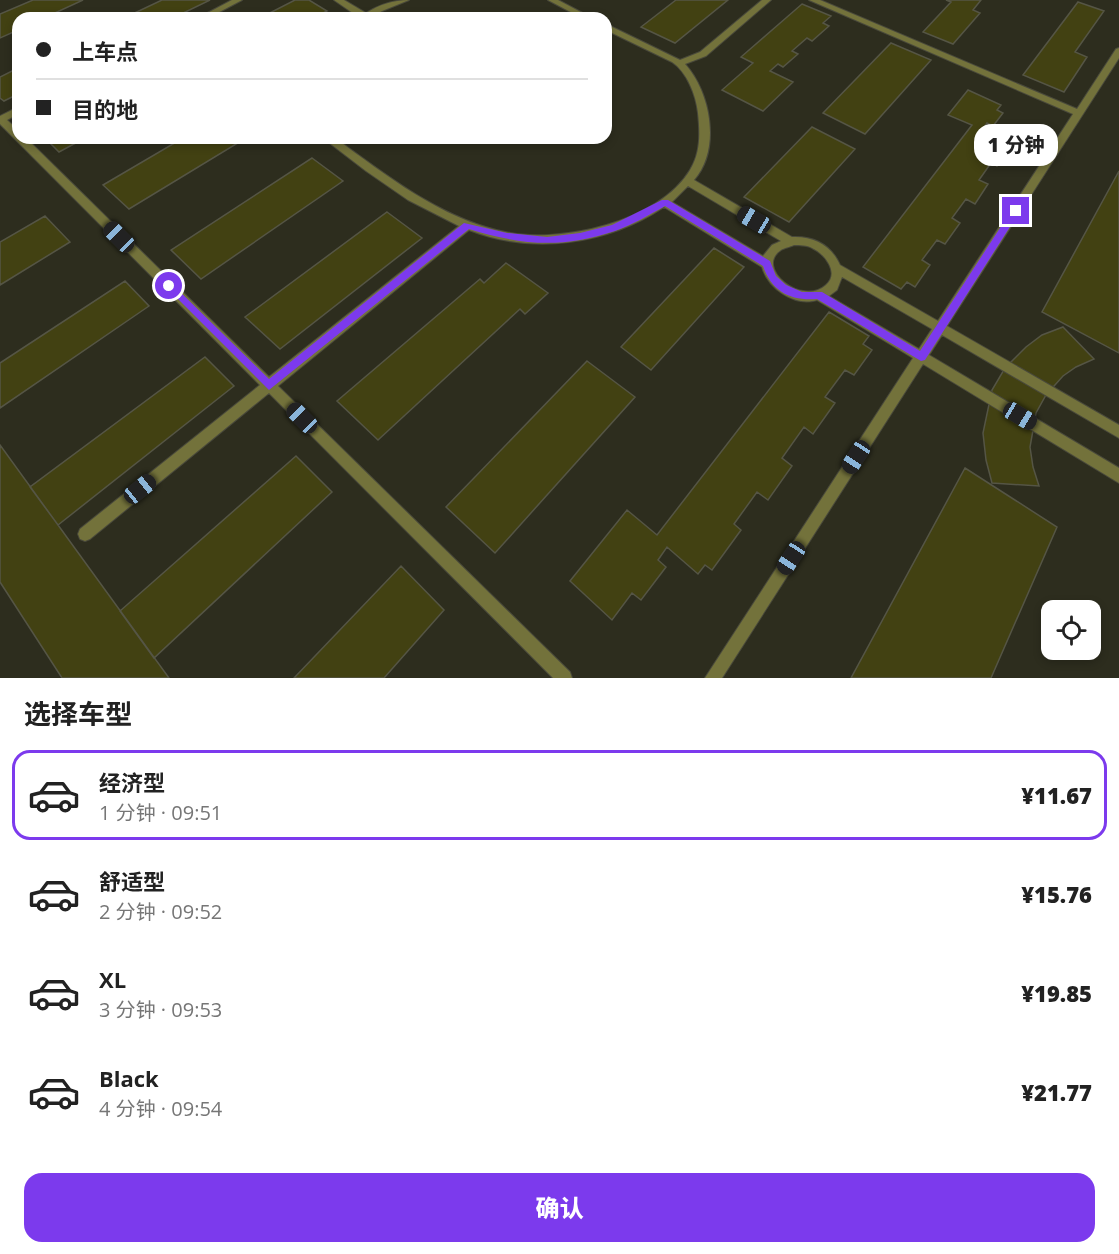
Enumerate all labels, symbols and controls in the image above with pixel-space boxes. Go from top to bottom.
text: 上车点 [72,36,138,66]
text: 目的地 [72,94,138,124]
callout: 1 分钟 [974,124,1058,166]
text: 1 分钟 [988,131,1044,158]
route end [1002,197,1029,224]
car [734,203,774,237]
car [100,218,138,256]
route start [155,272,182,299]
car [283,399,321,437]
car [1000,399,1040,433]
car [839,437,873,477]
car [120,471,160,507]
car [774,538,808,578]
map controls [1041,600,1101,660]
button: locate [1041,600,1101,660]
text: 选择车型 [24,695,132,732]
text: 经济型 [99,767,165,797]
icon: car [27,768,81,822]
text: ¥11.67 [1021,780,1092,810]
text: 1 分钟 · 09:51 [99,799,222,826]
text: 舒适型 [99,866,165,896]
icon: car [27,867,81,921]
text: ¥15.76 [1021,879,1092,909]
text: 2 分钟 · 09:52 [99,898,222,925]
text: XL [99,964,126,994]
icon: car [27,966,81,1020]
text: ¥19.85 [1021,978,1092,1008]
text: 3 分钟 · 09:53 [99,996,222,1023]
text: Black [99,1063,159,1093]
icon: car [27,1065,81,1119]
text: ¥21.77 [1021,1077,1092,1107]
text: 4 分钟 · 09:54 [99,1095,222,1122]
button: 确认 [24,1173,1095,1242]

